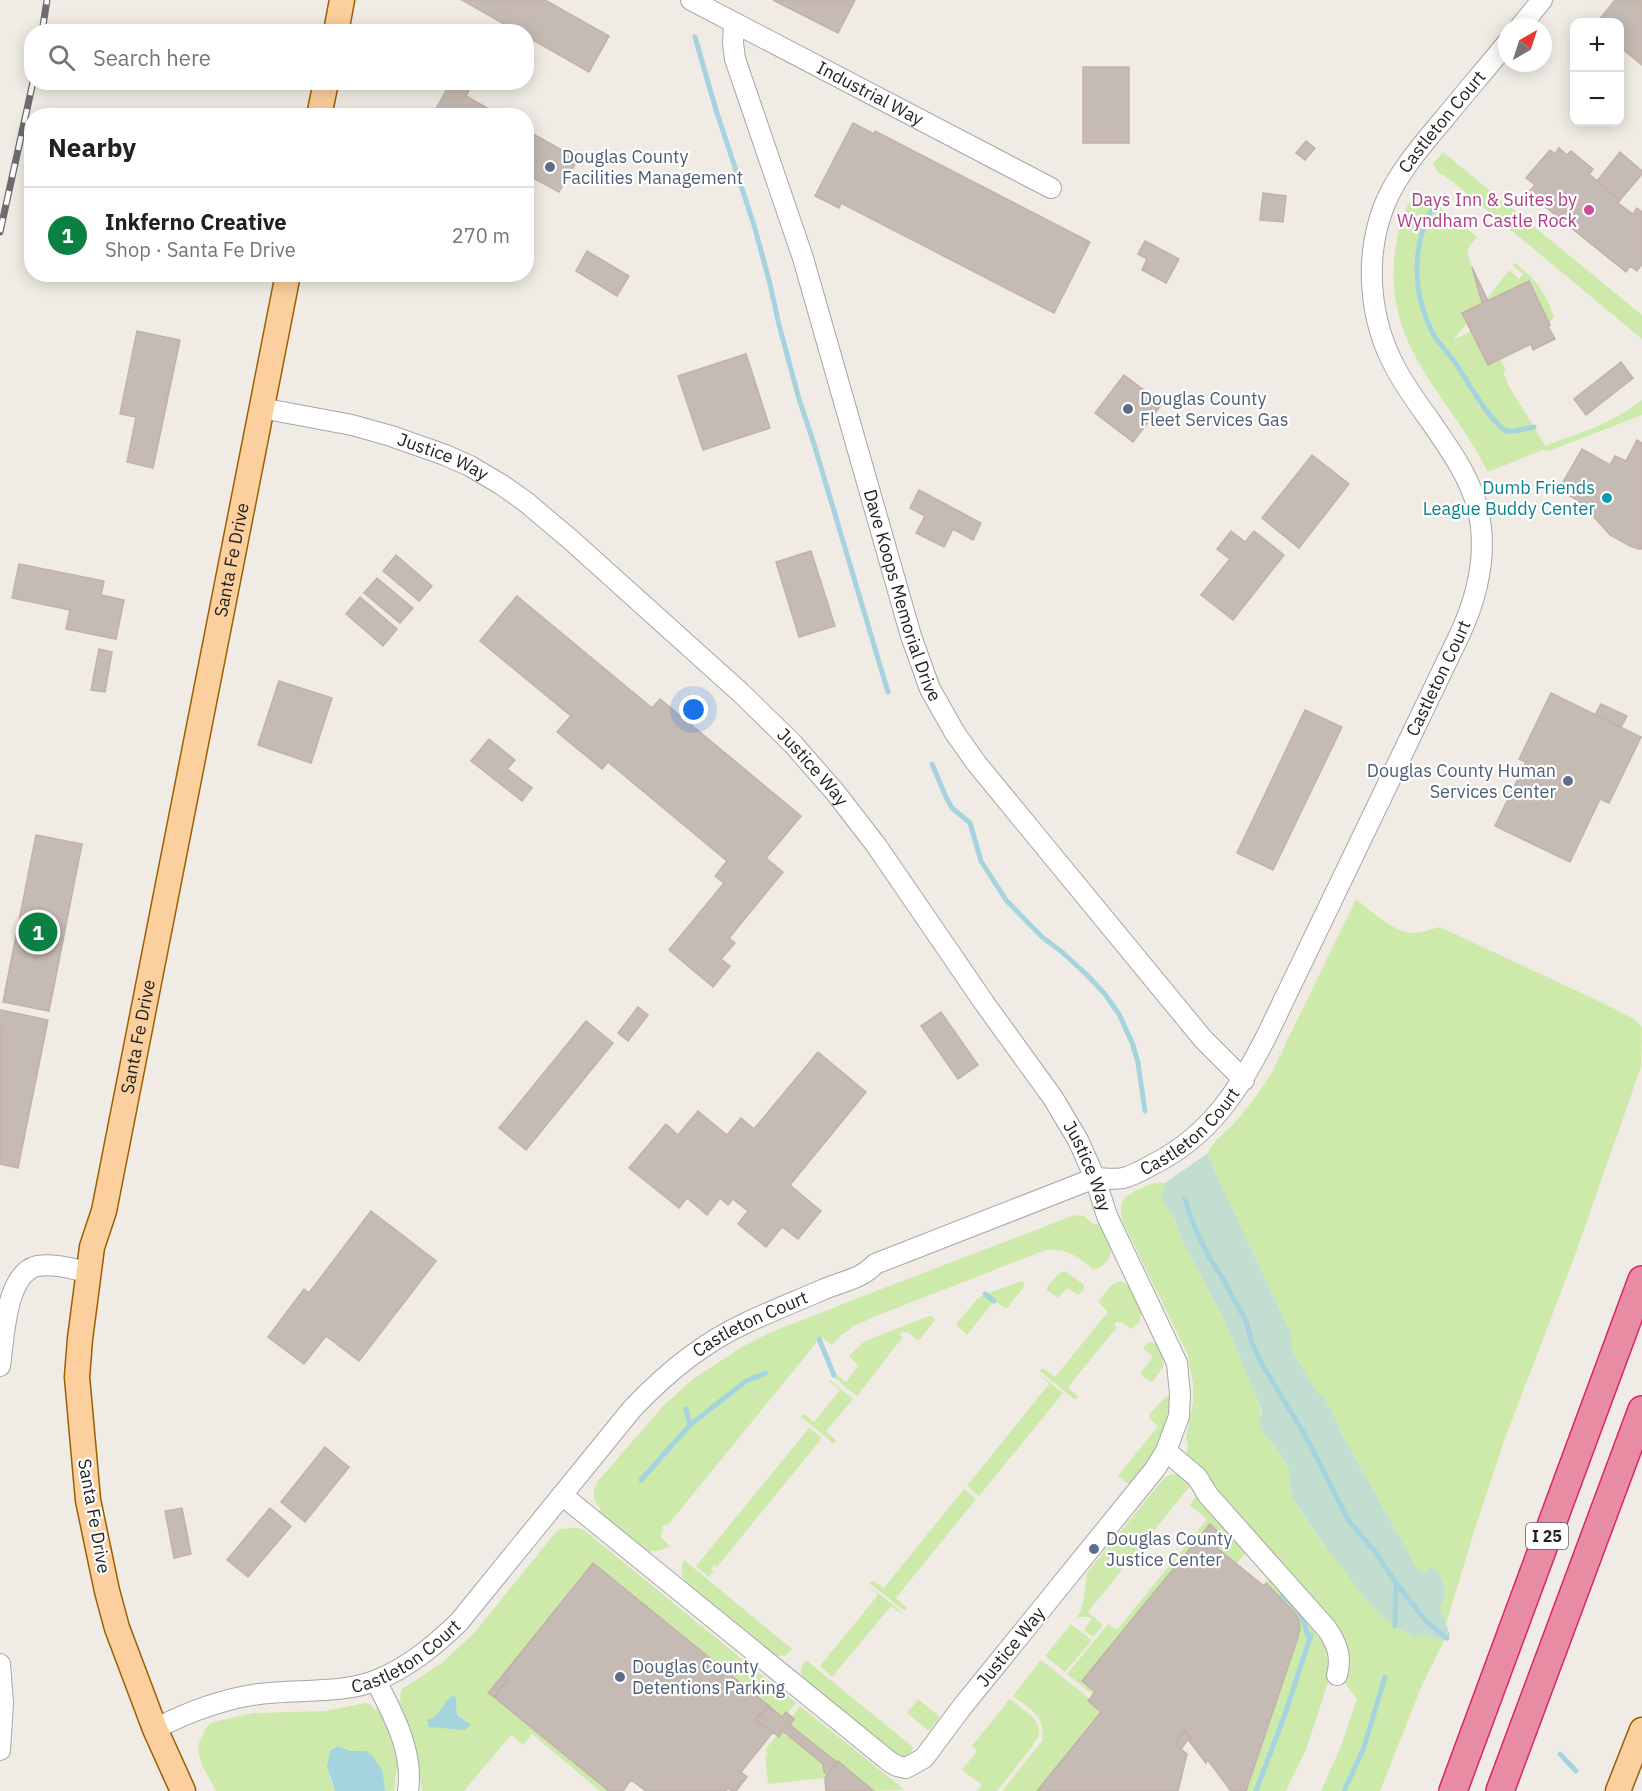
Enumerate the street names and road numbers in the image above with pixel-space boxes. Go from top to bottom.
street label: Industrial Way [813,56,928,130]
street label: Castleton Court [1393,65,1490,177]
street label: Justice Way [395,427,493,485]
street label: Dave Koops Memorial Drive [859,486,947,706]
street label: Santa Fe Drive [209,501,254,619]
street label: Castleton Court [1401,617,1476,740]
street label: Justice Way [773,723,853,810]
street label: Santa Fe Drive [115,978,160,1096]
street label: Castleton Court [1136,1083,1245,1180]
street label: Justice Way [1058,1116,1117,1214]
street label: Castleton Court [688,1285,811,1362]
street label: Santa Fe Drive [73,1457,116,1575]
road number: I 25 [1526,1523,1568,1549]
street label: Justice Way [971,1602,1050,1691]
street label: Castleton Court [349,1614,465,1698]

